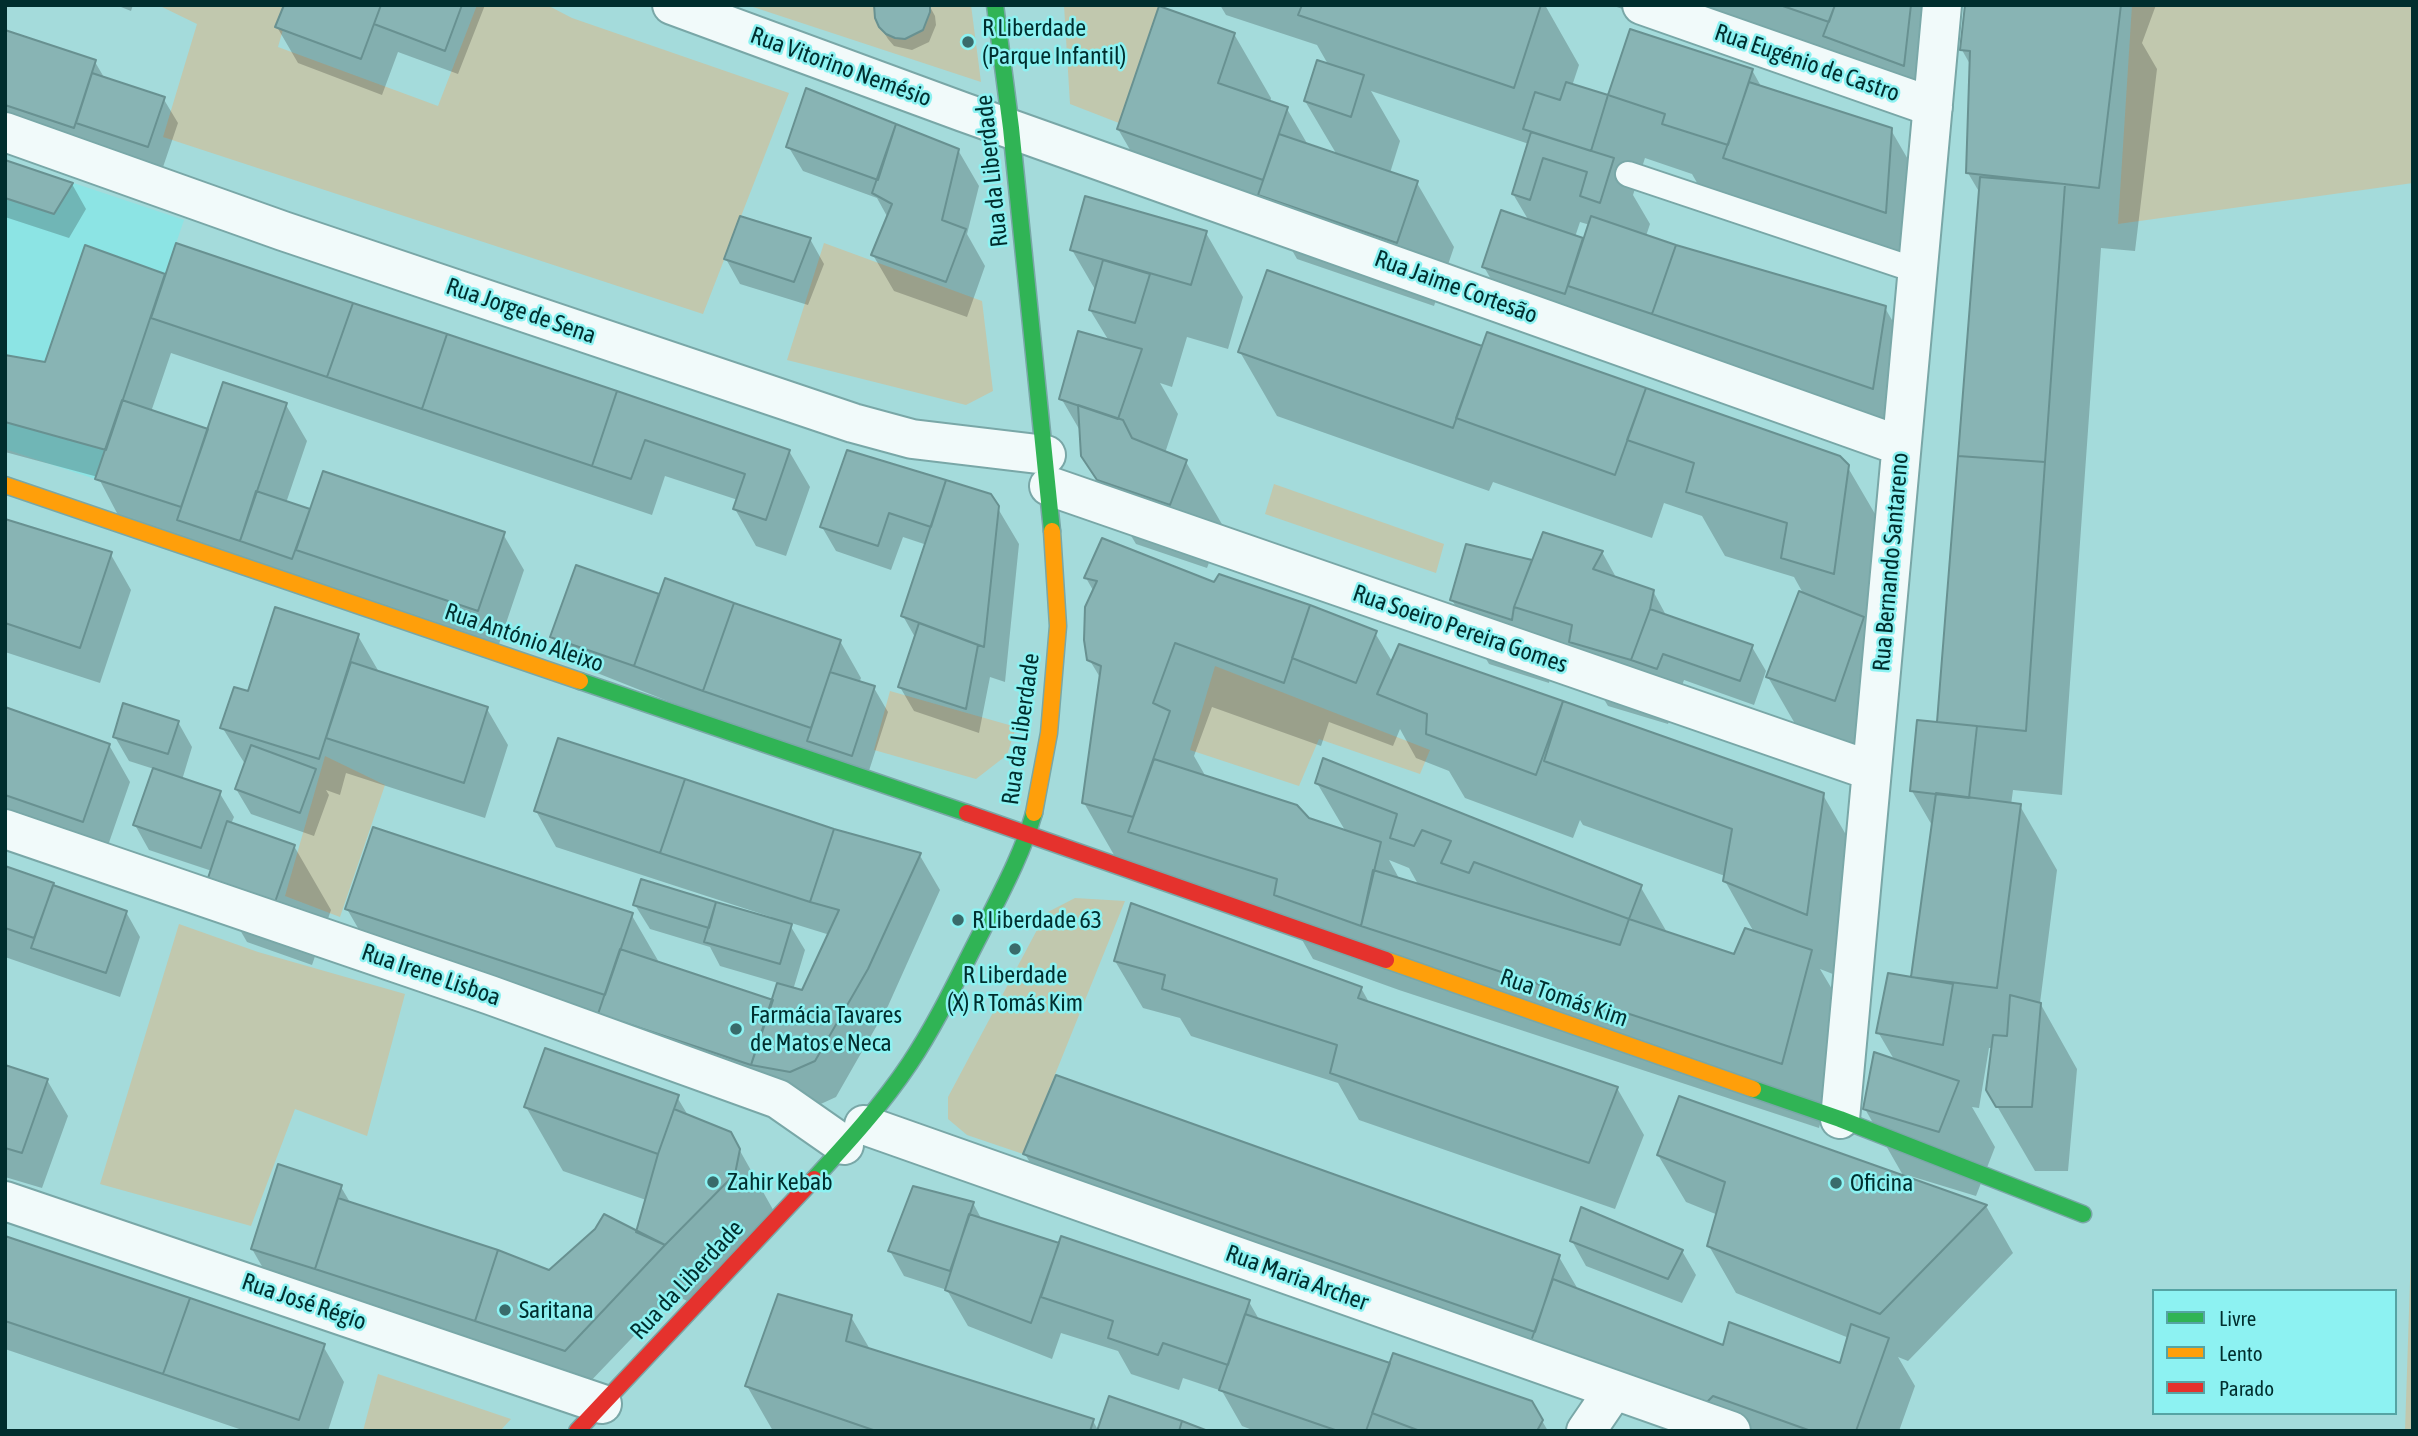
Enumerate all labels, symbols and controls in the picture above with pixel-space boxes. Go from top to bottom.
place label: R Liberdade (Parque Infantil) [982,14,1126,70]
street label: Rua Eugénio de Castro [1711,18,1903,108]
street label: Rua Vitorino Nemésio [747,21,935,113]
marker: R Liberdade (Parque Infantil) [960,34,976,50]
street label: Rua da Liberdade [970,93,1014,249]
street label: Rua Jaime Cortesão [1371,244,1541,330]
street label: Rua Jorge de Sena [442,272,600,350]
street label: Rua Bernando Santareno [1867,451,1915,673]
street label: Rua Soeiro Pereira Gomes [1349,579,1571,679]
street label: Rua António Aleixo [441,597,607,679]
street label: Rua da Liberdade [996,651,1046,807]
place label: R Liberdade 63 [972,906,1102,934]
marker: R Liberdade 63 [950,912,966,928]
street label: Rua Irene Lisboa [358,938,504,1012]
marker: R Liberdade (X) R Tomás Kim [1007,941,1023,957]
place label: R Liberdade (X) R Tomás Kim [947,961,1083,1017]
street label: Rua Tomás Kim [1496,963,1632,1033]
place label: Farmácia Tavares de Matos e Neca [750,1001,902,1057]
marker: Farmácia Tavares de Matos e Neca [728,1021,744,1037]
place label: Zahir Kebab [727,1168,833,1196]
place label: Oficina [1850,1169,1913,1197]
marker: Zahir Kebab [705,1174,721,1190]
marker: Oficina [1828,1175,1844,1191]
street label: Rua da Liberdade [624,1214,750,1346]
street label: Rua Maria Archer [1222,1239,1372,1317]
street label: Rua José Régio [238,1267,370,1337]
legend [2152,1289,2397,1415]
place label: Saritana [519,1296,594,1324]
marker: Saritana [497,1302,513,1318]
text: Livre [2219,1306,2256,1330]
text: Lento [2219,1341,2263,1365]
text: Parado [2219,1376,2274,1400]

